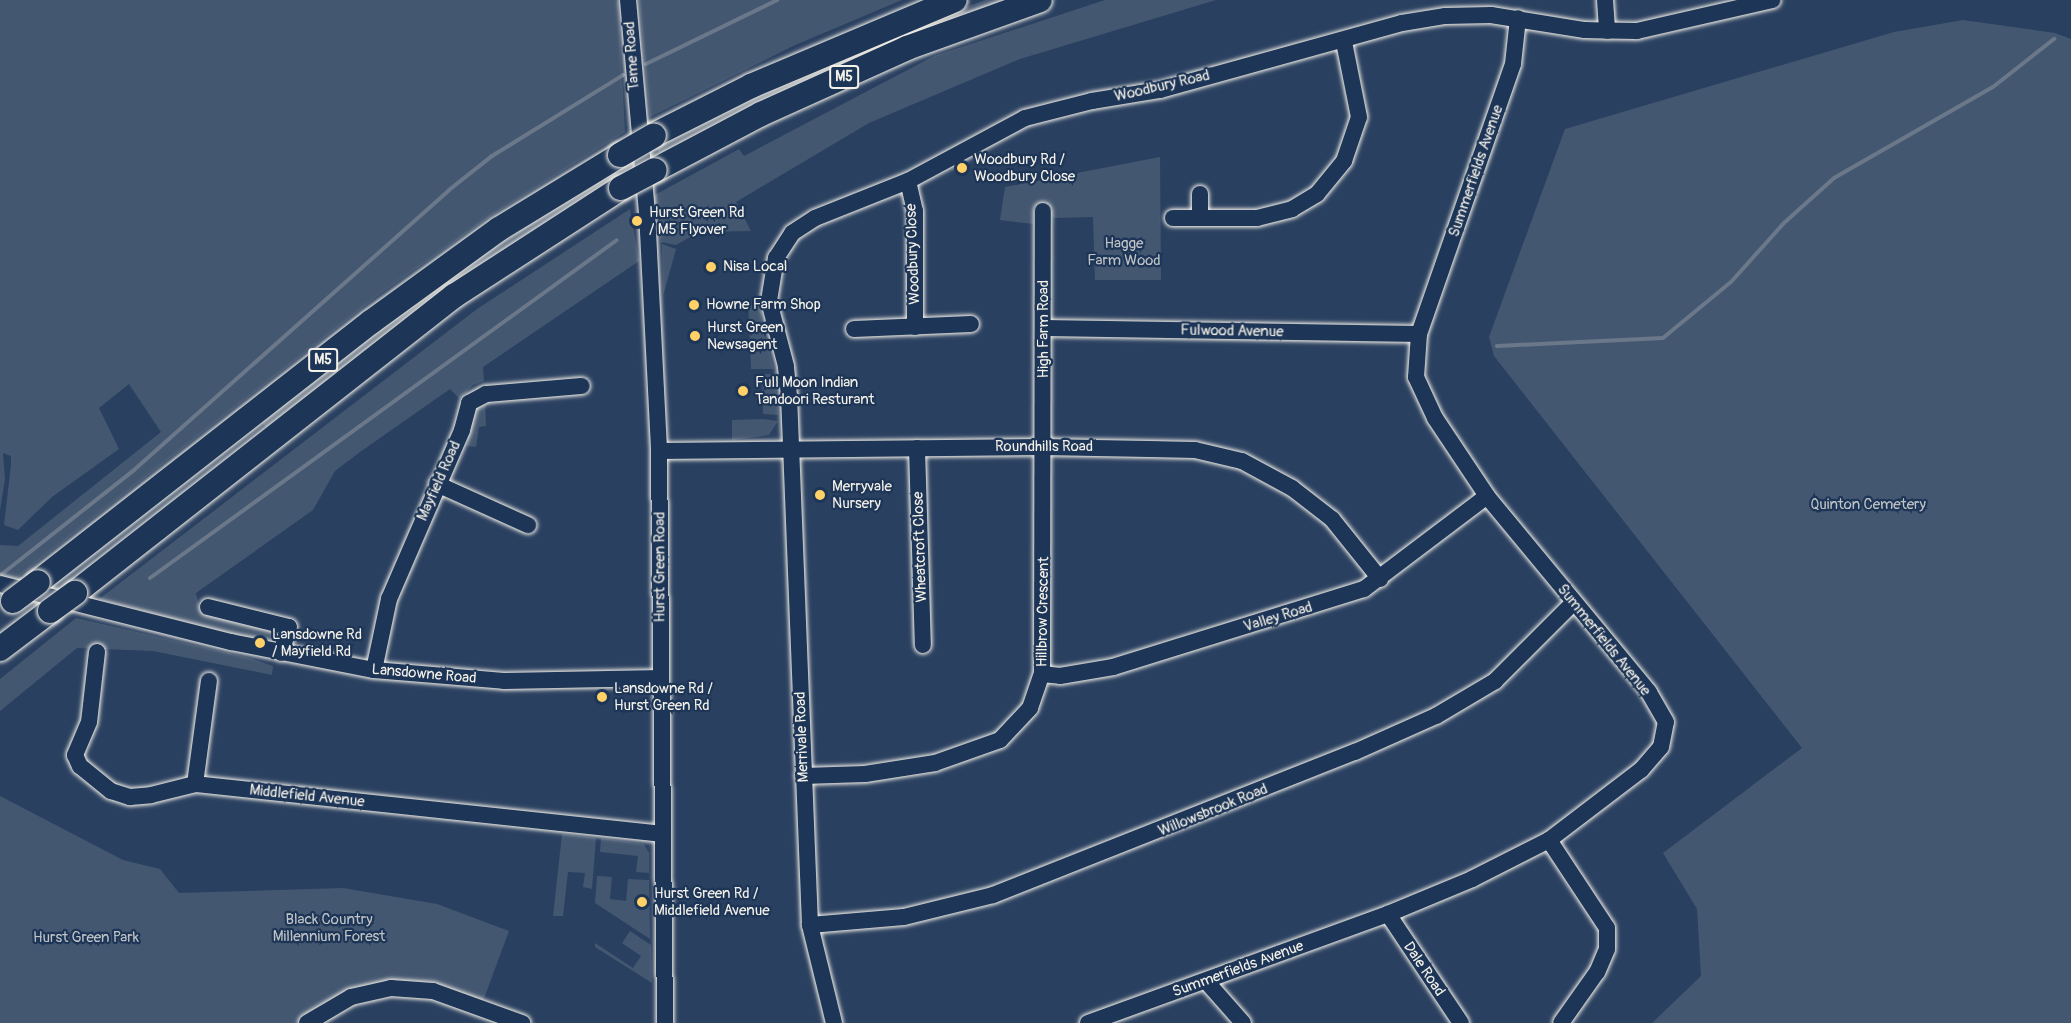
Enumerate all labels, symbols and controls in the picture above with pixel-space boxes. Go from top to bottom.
street label: Tame Road [621,21,643,91]
road number: M5 [829,66,859,88]
street label: Woodbury Road [1113,66,1211,106]
street label: Summerfields Avenue [1445,103,1507,239]
place label: Woodbury Rd / Woodbury Close [974,150,1075,185]
marker: Woodbury Rd / Woodbury Close [955,161,969,175]
place label: Hurst Green Rd / M5 Flyover [649,203,745,238]
street label: Woodbury Close [902,203,924,305]
marker: Hurst Green Rd / M5 Flyover [630,214,644,228]
park label: Hagge Farm Wood [1087,234,1161,269]
place label: Nisa Local [723,258,787,276]
marker: Nisa Local [704,260,718,274]
street label: High Farm Road [1035,280,1053,378]
place label: Howne Farm Shop [706,296,821,314]
marker: Howne Farm Shop [687,298,701,312]
place label: Hurst Green Newsagent [707,318,783,353]
street label: Fulwood Avenue [1180,321,1284,341]
marker: Hurst Green Newsagent [688,329,702,343]
road number: M5 [308,349,338,371]
place label: Full Moon Indian Tandoori Resturant [755,373,875,408]
marker: Full Moon Indian Tandoori Resturant [736,384,750,398]
street label: Mayfield Road [413,438,465,524]
street label: Roundhills Road [995,438,1093,456]
place label: Merryvale Nursery [832,477,892,512]
marker: Merryvale Nursery [813,488,827,502]
street label: Wheatcroft Close [909,491,931,603]
park label: Quinton Cemetery [1810,496,1926,514]
street label: Hurst Green Road [651,512,669,622]
street label: Hillbrow Crescent [1033,557,1053,667]
street label: Summerfields Avenue [1553,581,1655,699]
street label: Valley Road [1241,598,1315,636]
place label: Lansdowne Rd / Mayfield Rd [272,625,362,660]
marker: Lansdowne Rd / Mayfield Rd [253,636,267,650]
street label: Lansdowne Road [371,660,477,688]
place label: Lansdowne Rd / Hurst Green Rd [614,679,713,714]
marker: Lansdowne Rd / Hurst Green Rd [595,690,609,704]
street label: Merrivale Road [791,691,813,783]
street label: Willowsbrook Road [1156,780,1270,840]
street label: Middlefield Avenue [249,781,365,811]
place label: Hurst Green Rd / Middlefield Avenue [654,884,770,919]
marker: Hurst Green Rd / Middlefield Avenue [635,895,649,909]
park label: Black Country Millennium Forest [273,910,385,945]
park label: Hurst Green Park [33,929,139,947]
street label: Summerfields Avenue [1170,937,1306,1001]
street label: Dale Road [1399,938,1449,1000]

